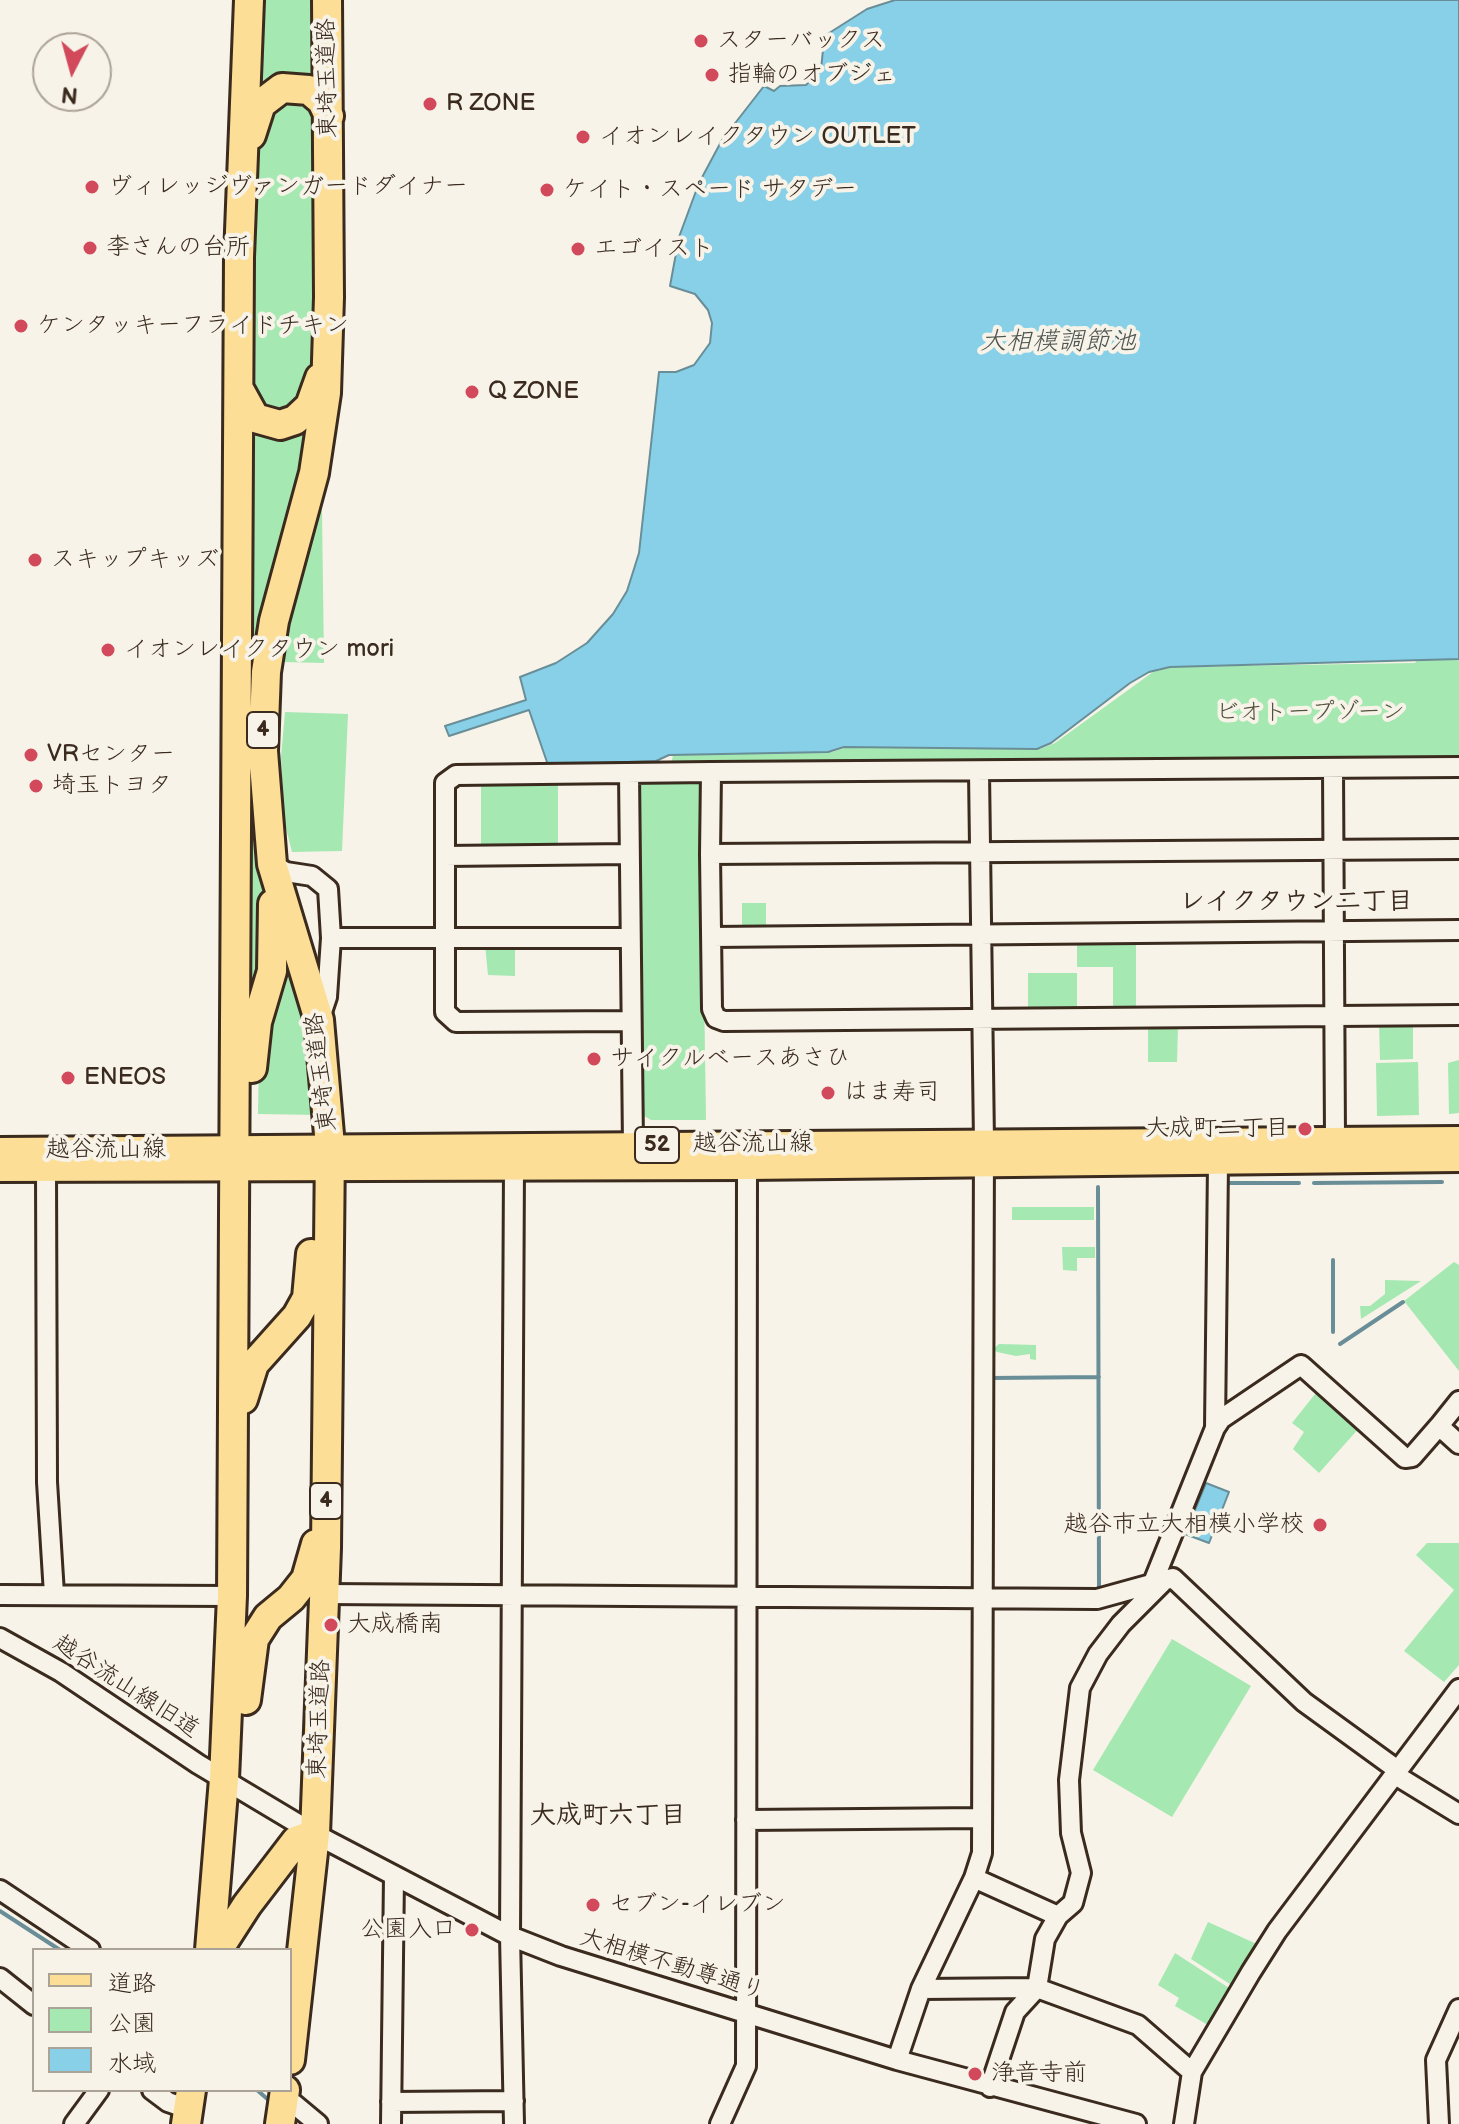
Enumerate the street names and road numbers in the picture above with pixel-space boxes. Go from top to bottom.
street label: 東埼玉道路 [313,18,343,138]
road number: 4 [247,712,279,748]
street label: 東埼玉道路 [300,1011,344,1133]
road number: 52 [635,1127,679,1163]
street label: 越谷流山線 [693,1130,813,1158]
street label: 越谷流山線 [46,1136,166,1164]
road number: 4 [310,1483,342,1519]
street label: 越谷流山線旧道 [48,1629,204,1745]
street label: 東埼玉道路 [304,1659,336,1779]
street label: 大相模不動尊通り [576,1923,768,2007]

